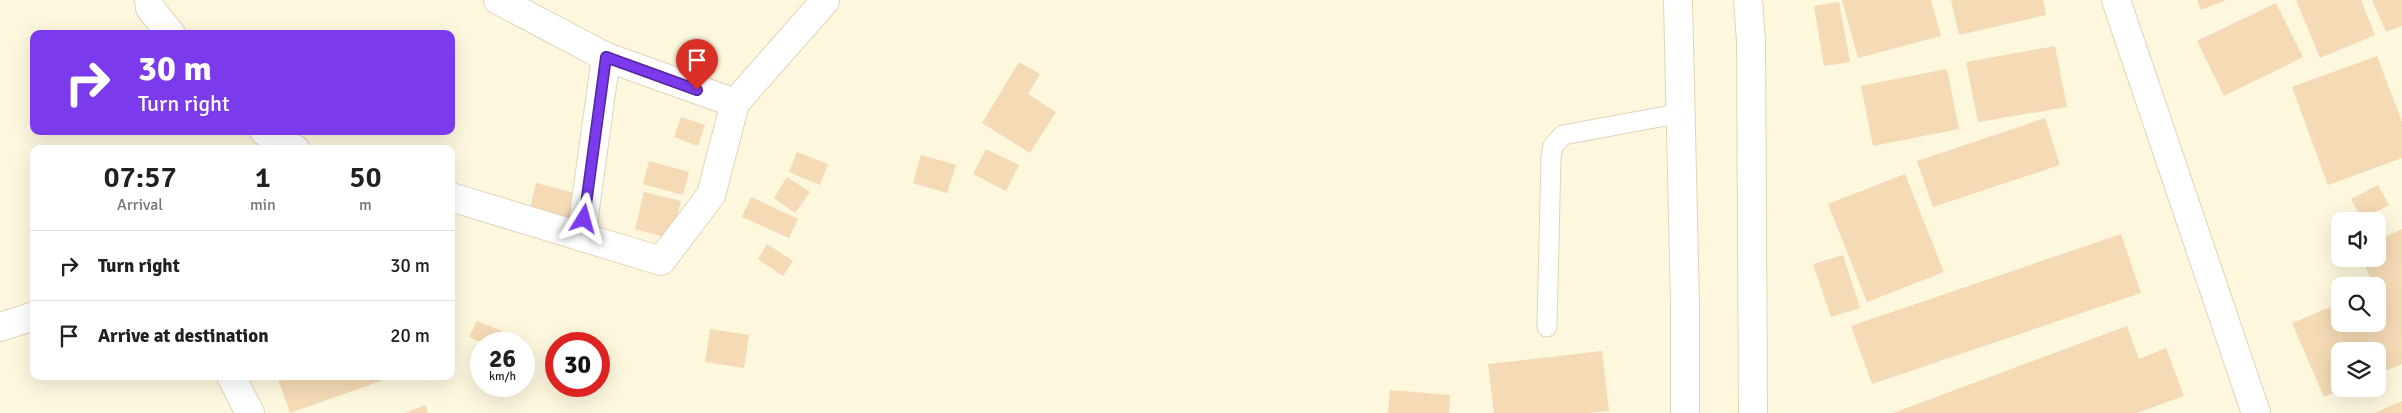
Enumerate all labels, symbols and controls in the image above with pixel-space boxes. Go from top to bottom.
pin [676,39,718,90]
icon: arrive [683,46,711,74]
text: 30 m [138,47,212,90]
icon: right [55,50,120,115]
text: Turn right [138,90,230,117]
text: 07:57 [103,159,177,196]
text: 1 [255,159,271,196]
text: 50 [349,159,382,196]
position arrow [557,192,609,244]
text: Arrival [117,195,163,215]
text: min [250,195,276,215]
text: m [359,195,372,215]
map controls [2331,212,2386,397]
button: sound [2331,212,2386,267]
icon: right [55,252,83,280]
text: Turn right [98,254,180,278]
text: 30 m [390,254,430,278]
button: search [2331,277,2386,332]
icon: arrive [55,322,83,350]
text: Arrive at destination [98,324,269,348]
text: 20 m [390,324,430,348]
speed limit sign: 30 [545,332,610,397]
button: layers [2331,342,2386,397]
text: 26 [489,343,516,374]
text: km/h [489,369,516,384]

